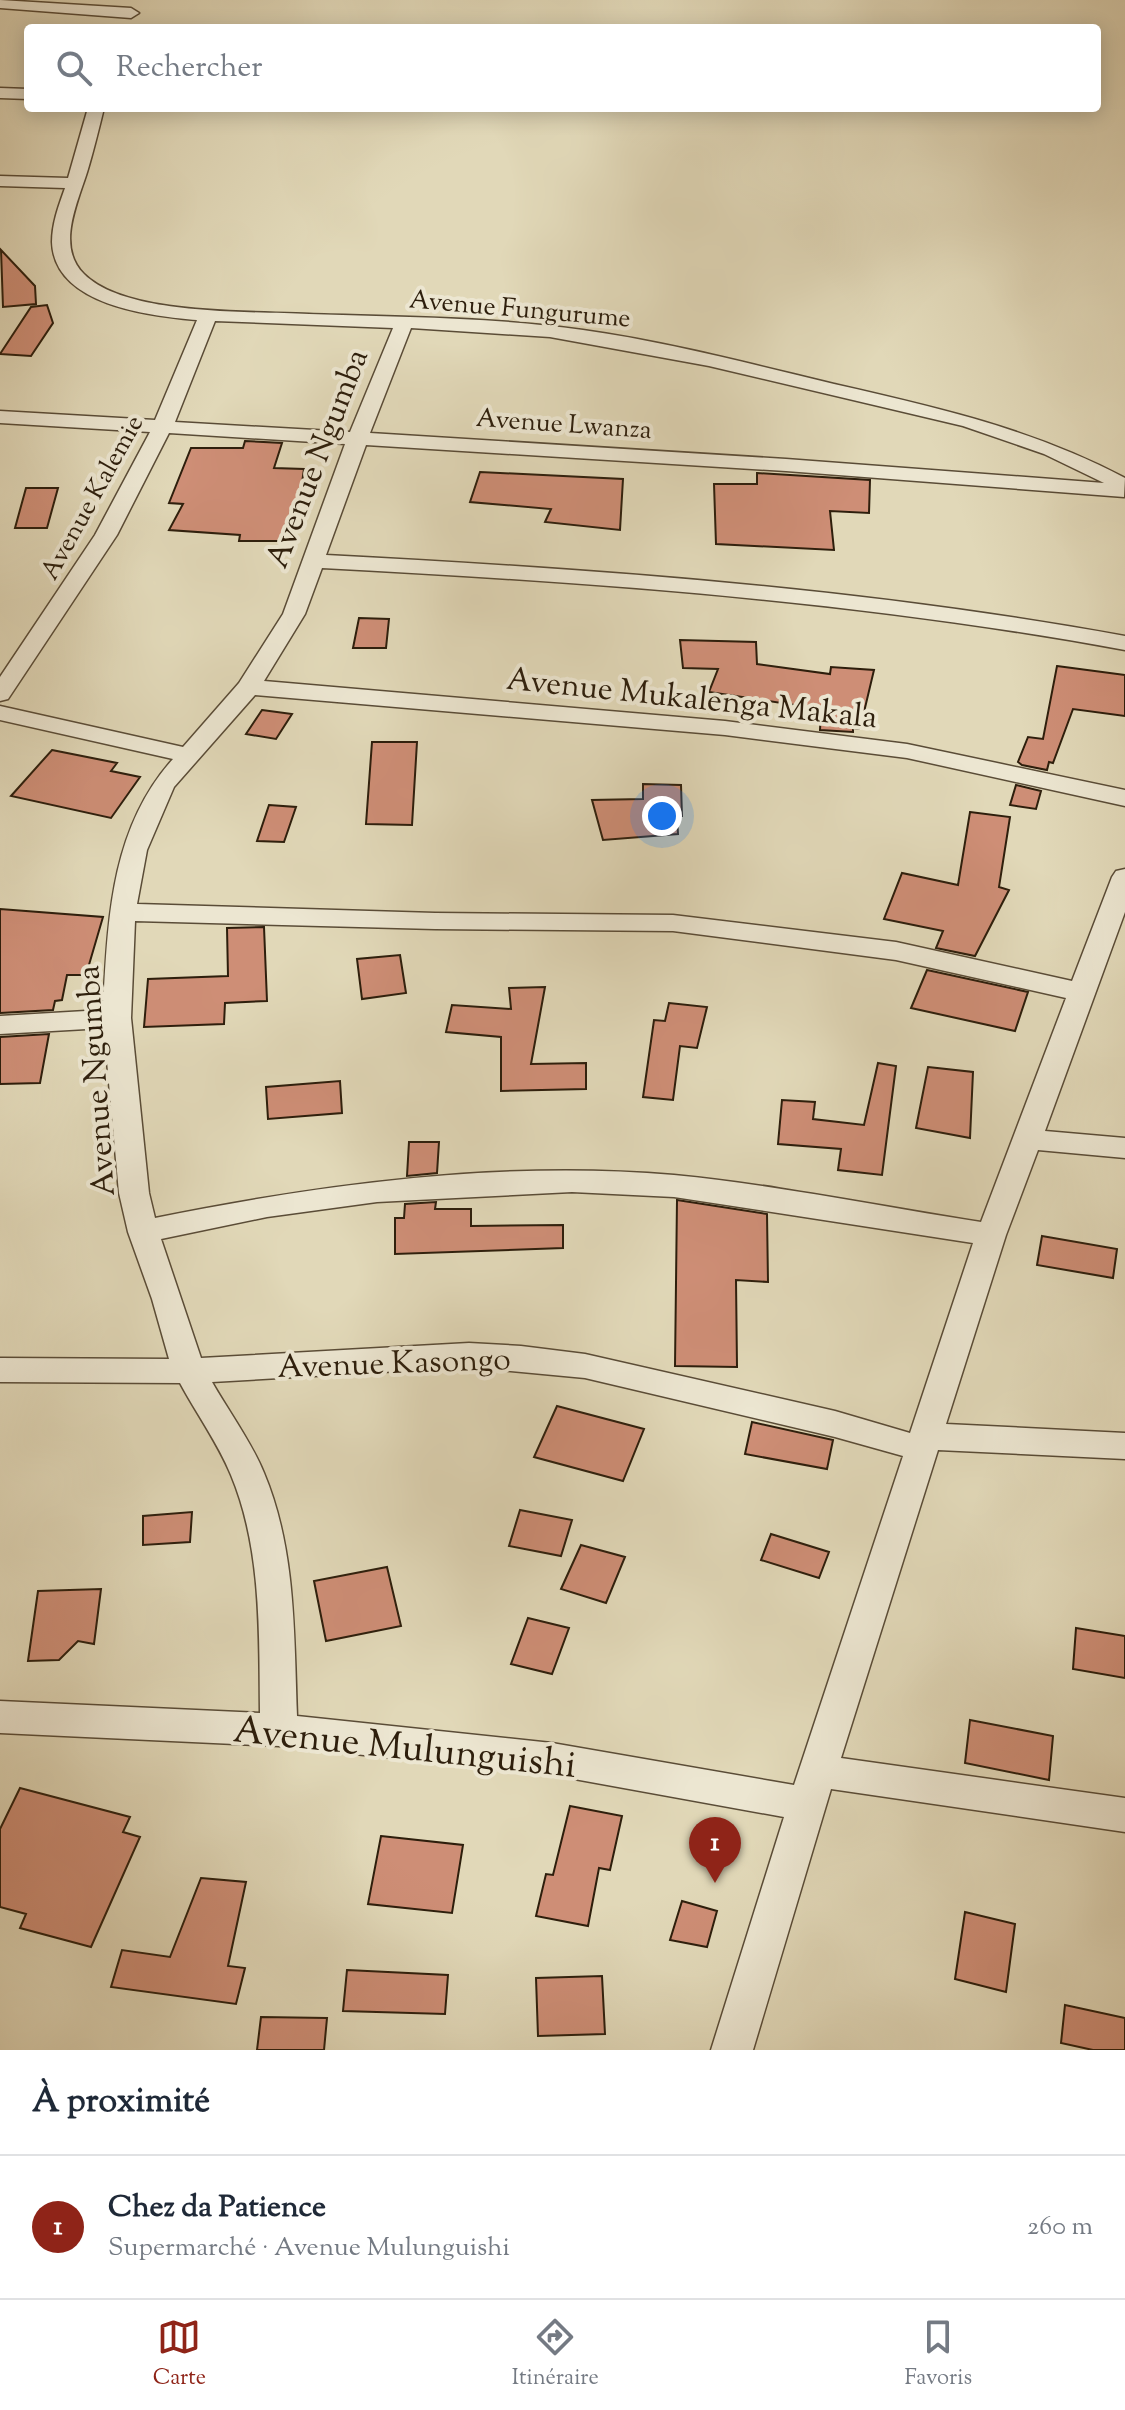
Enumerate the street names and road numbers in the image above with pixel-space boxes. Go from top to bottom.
street label: Avenue Fungurume [407,282,632,339]
street label: Avenue Ngumba [256,343,382,575]
street label: Avenue Lwanza [475,401,653,450]
street label: Avenue Kalemie [33,409,154,587]
street label: Avenue Mukalenga Makala [504,658,880,742]
street label: Avenue Ngumba [67,964,129,1198]
street label: Avenue Kasongo [277,1338,511,1392]
street label: Avenue Mulunguishi [230,1705,579,1795]

